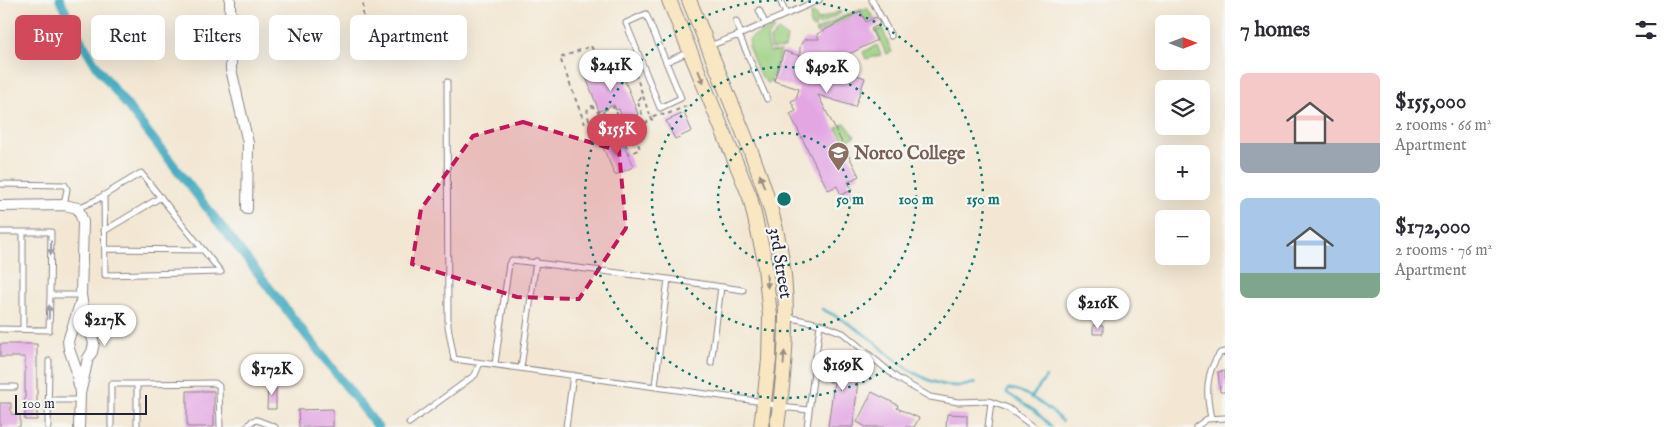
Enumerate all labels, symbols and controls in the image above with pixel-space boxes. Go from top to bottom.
chip: Buy [15,15,81,60]
chip: Rent [91,15,165,60]
chip: Filters [175,15,259,60]
chip: New [269,15,340,60]
chip: Apartment [350,15,467,60]
north arrow [1155,15,1210,70]
map controls [1155,15,1210,265]
icon: filters [1632,16,1660,44]
text: 7 homes [1240,17,1310,44]
pin: $241K [576,49,646,92]
pin: $492K [792,52,862,94]
text: $241K [590,56,632,76]
text: $492K [806,58,848,78]
one-way arrow [697,70,705,84]
button: layers [1155,80,1210,135]
text: $155,000 [1395,89,1466,116]
icon: home [1280,93,1340,153]
pin: $155K [582,114,652,156]
text: 2 rooms · 66 m² [1395,116,1491,136]
text: $155K [598,120,636,140]
text: Apartment [1395,136,1466,156]
school or university icon: Norco College [826,141,850,172]
place label: Norco College [853,143,966,166]
button: + [1155,145,1210,200]
one-way arrow [758,174,765,189]
centre of rings [775,190,793,208]
text: 50 m [836,190,864,209]
text: 100 m [898,190,934,209]
text: 150 m [966,190,1000,209]
button: − [1155,210,1210,265]
text: $172,000 [1395,214,1471,241]
icon: home [1280,218,1340,278]
street label: 3rd Street [763,226,796,300]
one-way arrow [46,240,54,256]
text: 2 rooms · 76 m² [1395,241,1492,261]
text: Apartment [1395,261,1466,281]
one-way arrow [763,273,771,289]
pin: $216K [1063,288,1133,330]
text: $216K [1078,294,1118,314]
one-way arrow [46,304,54,320]
pin: $217K [70,304,140,347]
text: $217K [84,311,126,331]
one-way arrow [780,350,788,366]
pin: $169K [808,350,878,392]
pin: $172K [237,354,307,396]
text: $169K [823,356,863,376]
text: $172K [251,360,293,380]
scale bar [15,392,148,415]
text: 100 m [22,395,55,413]

